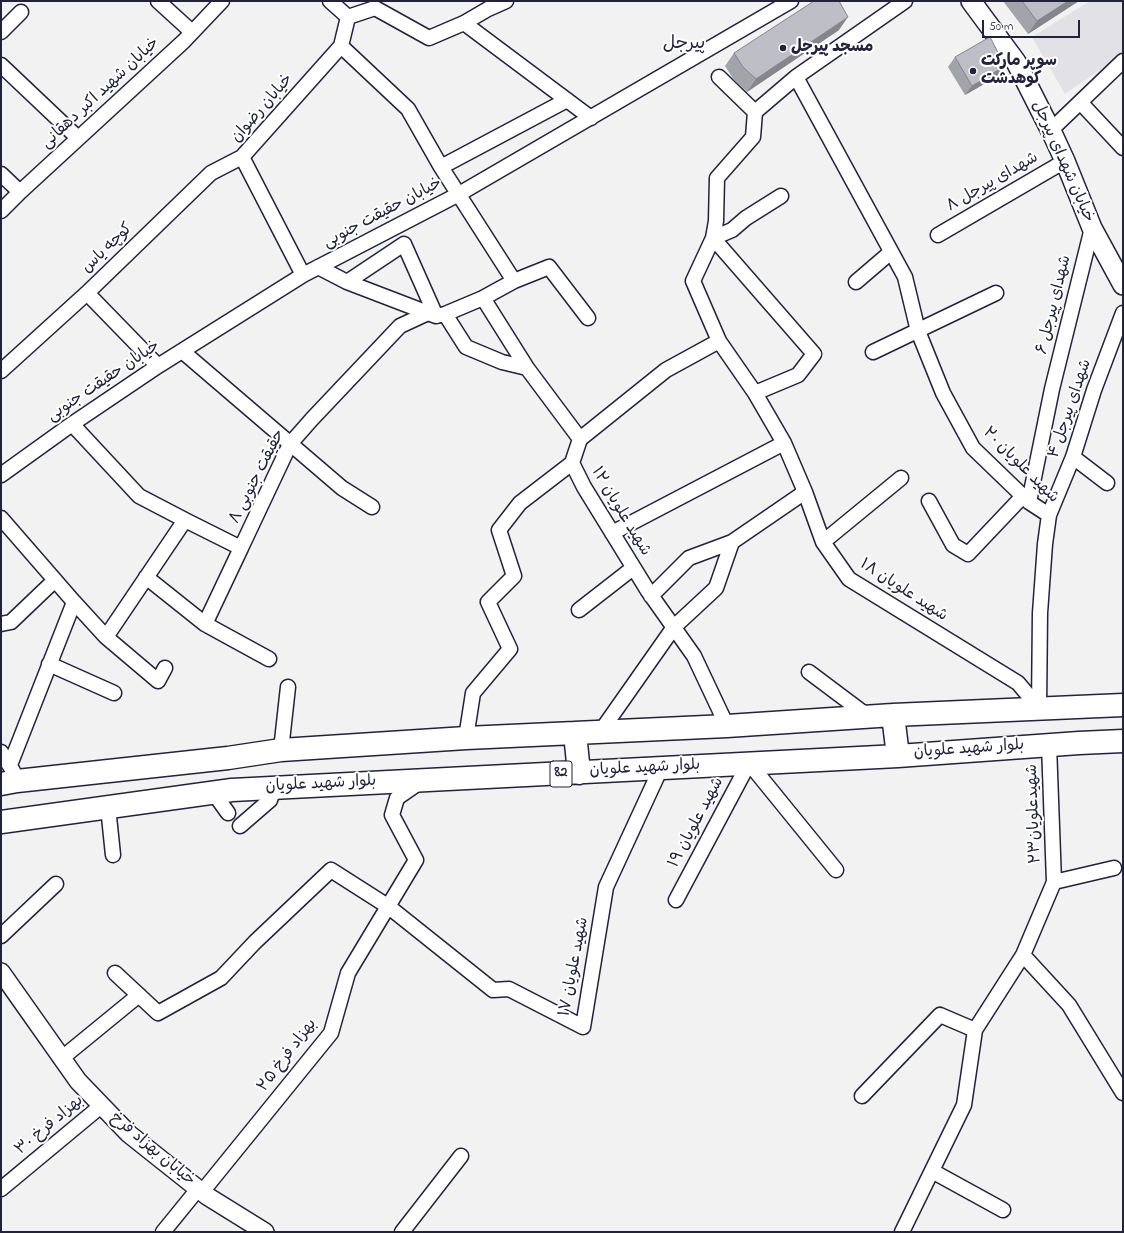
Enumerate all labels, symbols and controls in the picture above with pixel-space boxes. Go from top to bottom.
scale bar [984,12,1082,38]
text: 50 m [989,18,1013,36]
street label: خیابان شهید اکبر دهقانی [38,34,164,154]
district label: پیرجل [663,34,705,56]
place label: مسجد پیرجل [791,38,873,58]
marker: مسجد پیرجل [778,43,788,53]
place label: سوپر مارکت کوهدشت [981,52,1057,90]
marker: سوپر مارکت کوهدشت [968,66,978,76]
street label: خیابان رضوان [228,71,298,147]
street label: خیابان شهدای پیرجل [1027,98,1097,226]
street label: شهدای پیرجل ۸ [944,149,1042,217]
street label: خیابان حقیقت جنوبی [320,175,446,253]
street label: کوچه یاس [78,220,138,278]
street label: شهدای پیرجل ۶ [1033,254,1077,356]
street label: خیابان حقیقت جنوبی [44,337,164,427]
street label: شهدای پیرجل ۴ [1045,357,1097,461]
street label: شهید علویان ۲۰ [978,424,1062,508]
street label: حقیقت جنوبی ۸ [226,427,290,527]
street label: شهید علویان ۱۲ [586,464,654,560]
street label: شهید علویان ۱۸ [856,556,950,626]
street label: بلوار شهید علویان [913,737,1025,763]
street label: بلوار شهید علویان [589,757,701,781]
road number: 82 [550,761,572,787]
street label: شهیدعلویان۲۳ [1024,764,1046,864]
street label: بلوار شهید علویان [265,773,377,797]
street label: شهید علویان ۱۹ [665,775,729,871]
street label: شهید علویان ۱۷ [556,916,594,1018]
street label: بهزاد فرخ ۲۵ [254,1016,322,1096]
street label: بهزاد فرخ ۳۰ [12,1092,88,1160]
street label: خیابان بهزاد فرخ [106,1109,198,1191]

